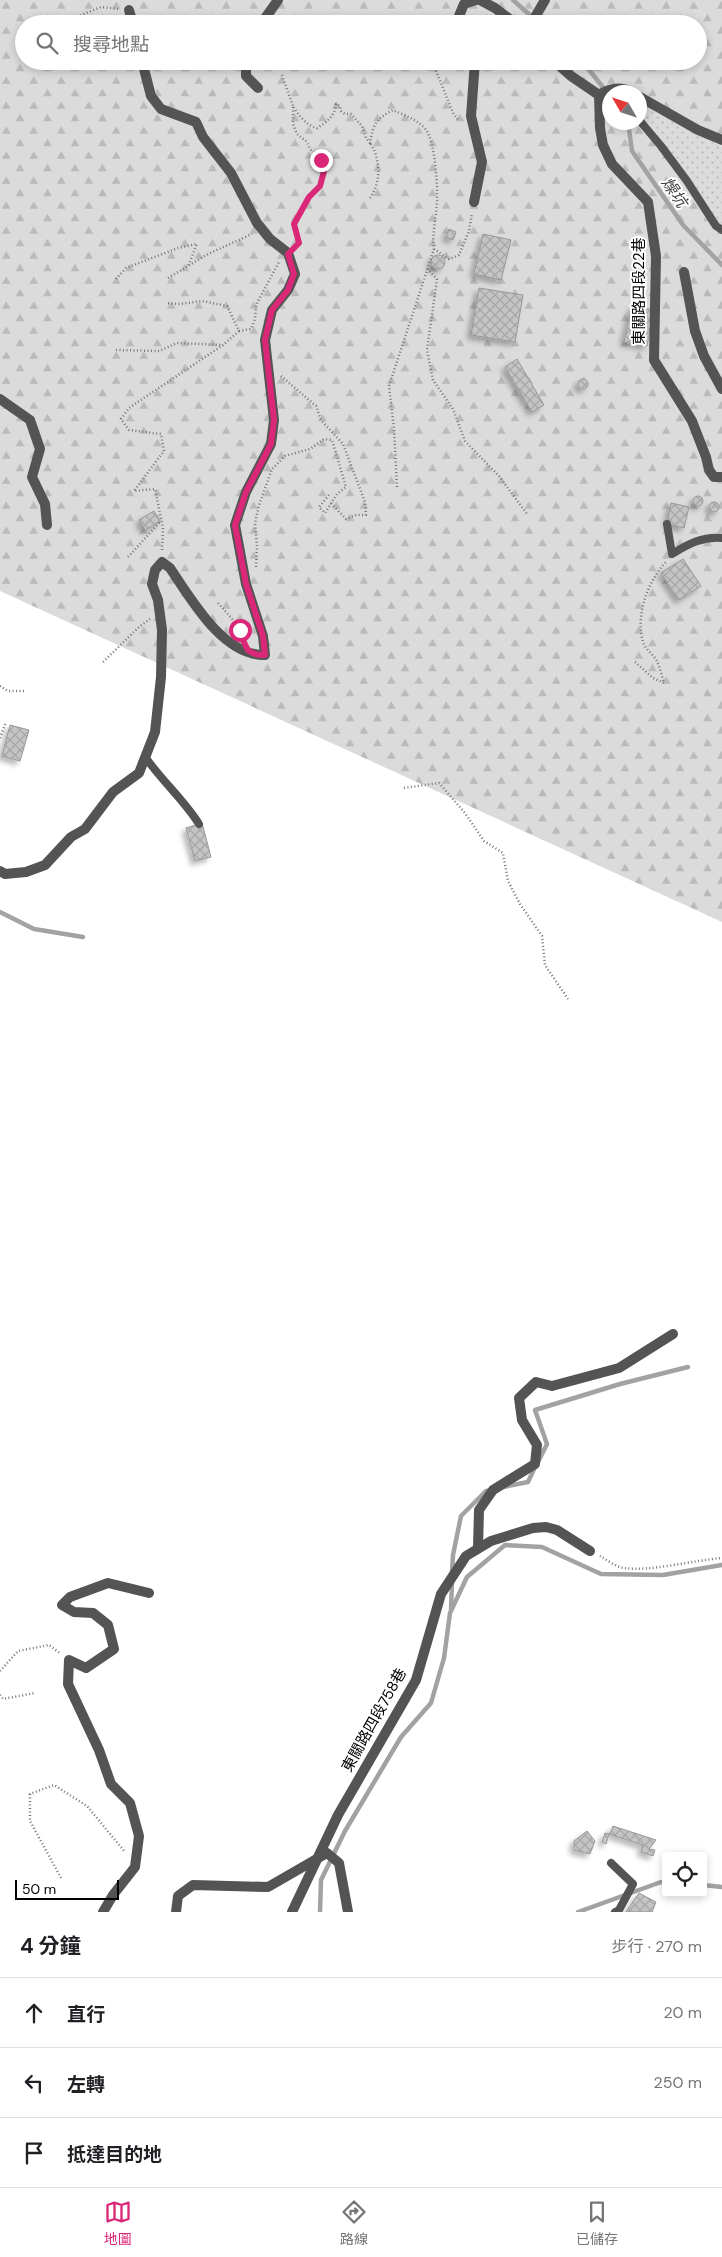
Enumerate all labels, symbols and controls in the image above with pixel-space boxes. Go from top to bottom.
search box [15,15,707,70]
icon: search [33,29,61,57]
text: 搜尋地點 [73,32,149,57]
north arrow [602,85,647,130]
route end [310,149,333,172]
water label: 燥坑 [657,173,693,213]
street label: 東關路四段22巷 [629,237,649,345]
route start [229,619,252,642]
street label: 東關路四段758巷 [337,1664,411,1776]
map controls [662,1852,707,1897]
button: locate [662,1852,707,1897]
scale bar [15,1877,119,1900]
text: 50 m [22,1880,56,1898]
text: 4 分鐘 [20,1932,81,1960]
text: 步行 · 270 m [612,1936,702,1957]
icon: ahead [20,1999,48,2027]
text: 直行 [67,2002,105,2027]
text: 20 m [663,2002,702,2023]
icon: left [20,2069,48,2097]
text: 左轉 [67,2072,105,2097]
text: 250 m [654,2072,702,2093]
icon: arrive [20,2139,48,2167]
text: 抵達目的地 [67,2142,162,2167]
tab: 地圖 [104,2198,132,2248]
tab: 路線 [340,2198,368,2248]
tab: 已儲存 [576,2198,618,2248]

